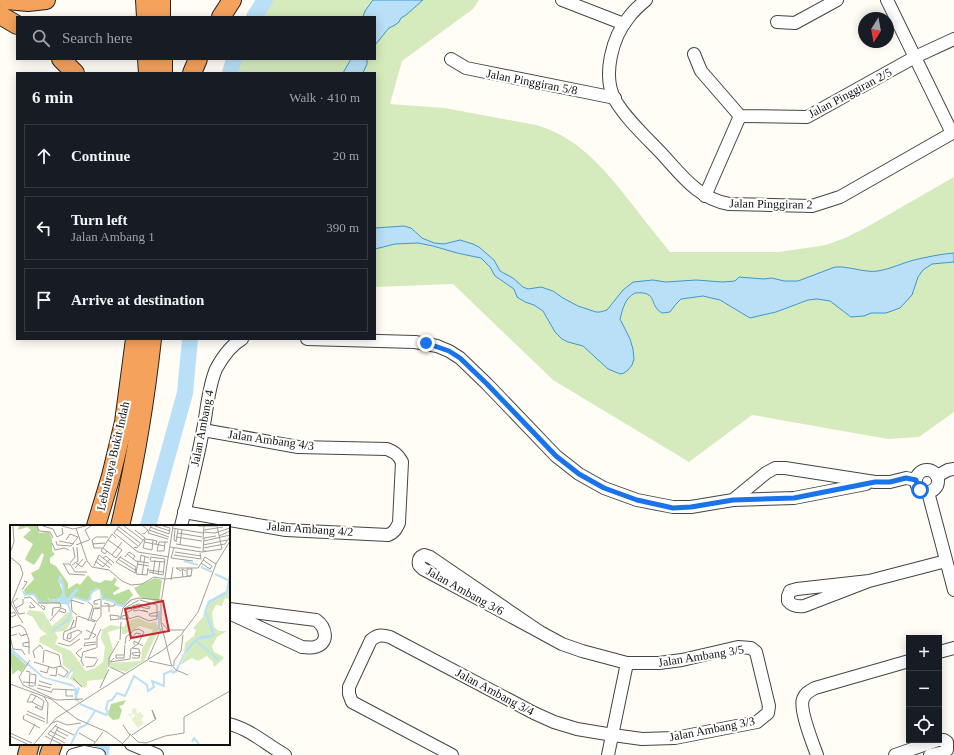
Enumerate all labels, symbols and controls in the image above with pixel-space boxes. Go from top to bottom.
north arrow [858,12,894,48]
search box [16,16,376,60]
icon: search [30,27,52,49]
text: Search here [62,30,132,46]
street label: Jalan Pinggiran 2/5 [806,65,894,121]
street label: Jalan Pinggiran 5/8 [485,66,579,98]
text: 6 min [32,88,73,107]
text: Walk · 410 m [289,90,360,105]
icon: ahead [33,145,55,167]
text: Continue [71,148,130,164]
text: 20 m [333,148,359,163]
street label: Jalan Pinggiran 2 [729,196,813,212]
text: Turn left [71,212,128,228]
icon: left [33,217,55,239]
text: 390 m [326,220,359,235]
text: Jalan Ambang 1 [71,229,155,244]
icon: arrive [33,289,55,311]
text: Arrive at destination [71,292,204,308]
route end [417,334,435,352]
street label: Jalan Ambang 4 [188,389,216,467]
street label: Lebuhraya Bukit Indah [94,400,132,512]
street label: Jalan Ambang 4/3 [227,427,315,453]
route start [911,481,929,499]
street label: Jalan Ambang 4/2 [266,519,354,539]
inset map [10,525,230,745]
street label: Jalan Ambang 3/6 [424,564,506,618]
map controls [906,635,942,743]
button: + [906,635,942,671]
street label: Jalan Ambang 3/5 [657,642,745,670]
street label: Jalan Ambang 3/4 [453,665,537,719]
button: − [906,671,942,707]
button: locate [906,707,942,743]
street label: Jalan Ambang 3/3 [668,714,756,744]

